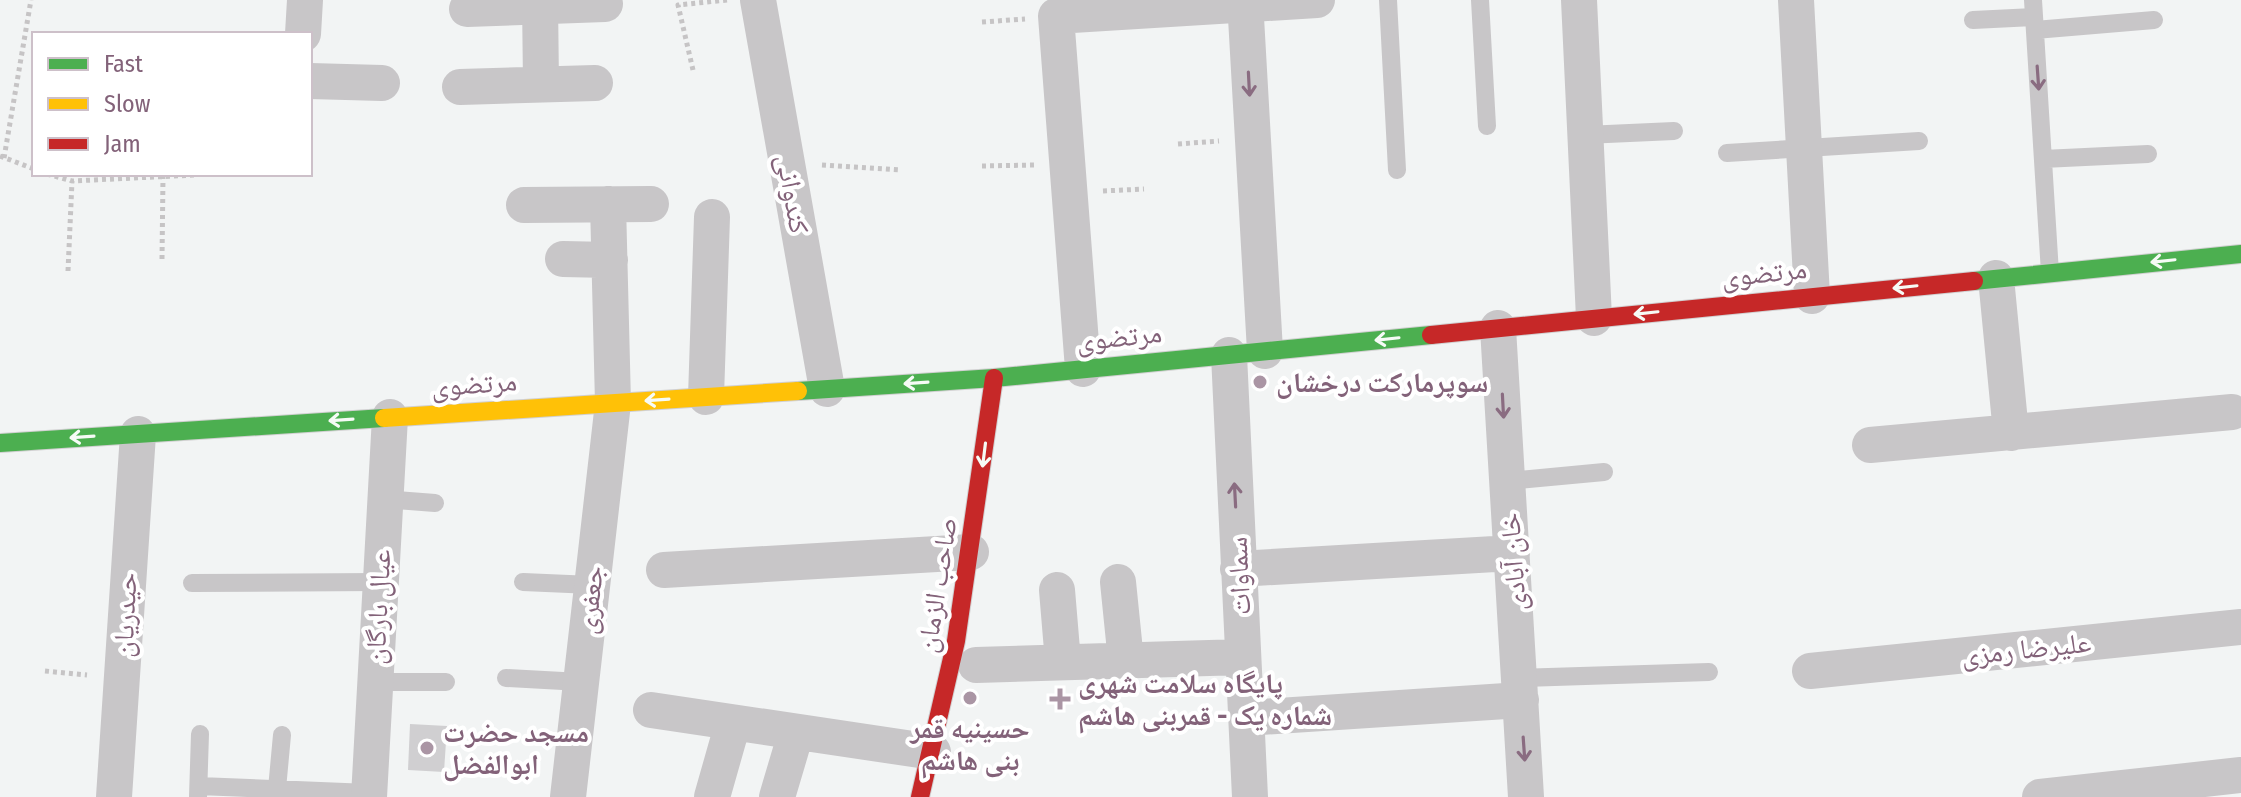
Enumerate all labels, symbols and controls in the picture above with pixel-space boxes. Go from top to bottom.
legend [32,32,312,176]
text: Fast [104,50,143,78]
one-way arrow [2030,64,2045,91]
one-way arrow [1242,70,1257,97]
text: Slow [104,90,151,118]
text: Jam [104,130,141,158]
street label: کندوانی [769,152,816,237]
street label: مرتضوی [1720,252,1808,294]
one-way arrow [2150,254,2177,269]
one-way arrow [1892,280,1919,295]
one-way arrow [1633,306,1660,321]
street label: مرتضوی [1075,316,1163,358]
one-way arrow [1374,331,1401,346]
street label: مرتضوی [430,365,518,403]
place label: سوپرمارکت درخشان [1276,366,1488,399]
marker: سوپرمارکت درخشان [1251,373,1269,391]
one-way arrow [903,376,930,391]
one-way arrow [1496,392,1511,419]
one-way arrow [644,393,671,408]
one-way arrow [328,413,355,428]
one-way arrow [69,430,96,445]
one-way arrow [976,442,991,468]
one-way arrow [1227,482,1242,509]
street label: خان آبادی [1493,512,1533,612]
street label: صاحب الزمان [910,515,964,655]
street label: سماوات [1220,536,1258,616]
street label: عیال بارگان [359,549,397,665]
street label: جعفری [570,564,610,636]
street label: حیدریان [106,572,144,658]
street label: علیرضا رمزی [1959,626,2093,672]
place label: پایگاه سلامت شهری شماره یک - قمربنی هاشم [1078,667,1332,734]
marker: پایگاه سلامت شهری شماره یک - قمربنی هاشم [1049,688,1071,710]
marker: حسینیه قمر بنی هاشم [961,689,979,707]
place label: حسینیه قمر بنی هاشم [909,712,1030,779]
place label: مسجد حضرت ابوالفضل [443,716,589,782]
one-way arrow [1516,735,1531,762]
marker: مسجد حضرت ابوالفضل [418,739,436,757]

